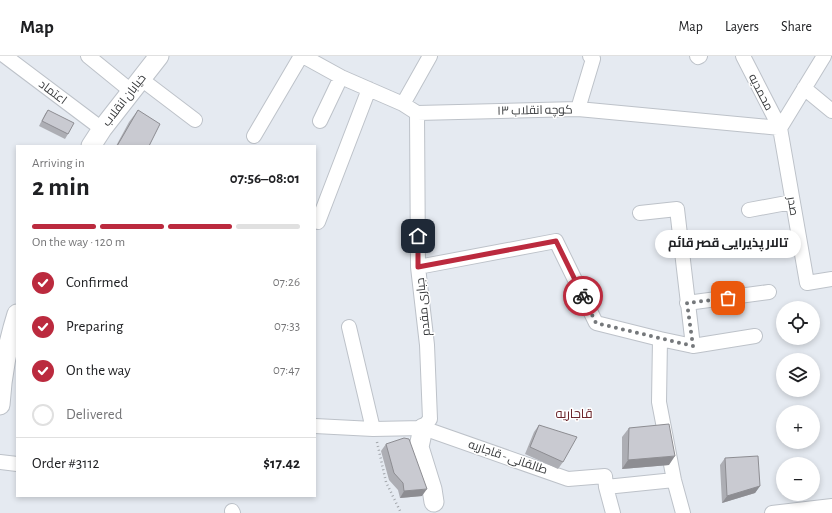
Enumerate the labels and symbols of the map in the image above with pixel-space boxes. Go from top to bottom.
street label: خیابان انقلاب [100,72,149,129]
street label: محمدیه [746,72,775,113]
street label: اعتماد [37,78,69,106]
street label: کوچه انقلاب ۱۳ [497,103,573,120]
street label: صدر [784,194,801,217]
pin [401,219,435,253]
callout: تالار پذیرایی قصر قائم [655,230,801,258]
courier [563,276,603,316]
street label: جباری مقدم [414,277,434,337]
pin [711,281,745,315]
district label: قاجاریه [555,408,593,421]
street label: طالقانی - قاجاریه [467,438,549,477]

